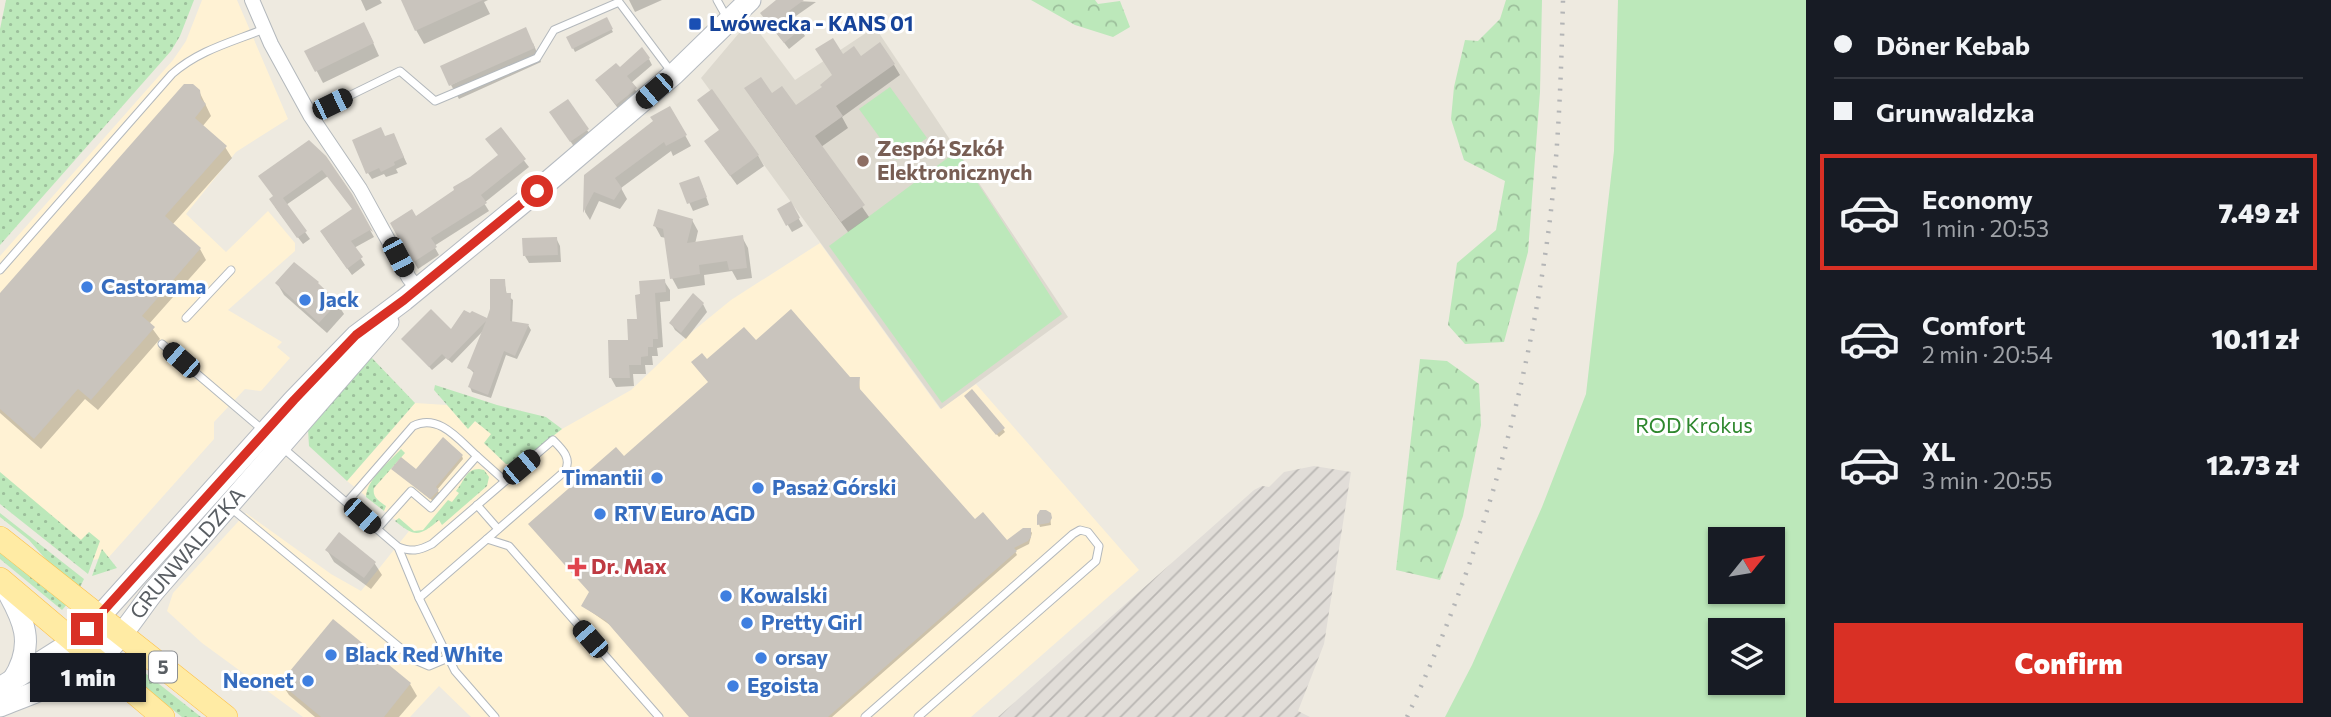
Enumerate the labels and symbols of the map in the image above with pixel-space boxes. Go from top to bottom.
place label: Lwówecka - KANS 01 [709,10,914,35]
marker: Lwówecka - KANS 01 [687,16,703,32]
car [632,69,677,113]
car [309,85,356,123]
place label: Zespół Szkół Elektronicznych [877,135,1032,184]
marker: Zespół Szkół Elektronicznych [855,153,871,169]
route start [521,175,553,207]
car [379,234,418,280]
place label: Castorama [101,273,206,298]
marker: Castorama [79,279,95,295]
place label: Jack [319,286,359,311]
marker: Jack [297,292,313,308]
car [159,338,204,382]
park label: ROD Krokus [1635,412,1753,437]
car [499,445,544,489]
place label: Timantii [561,464,643,489]
marker: Timantii [649,470,665,486]
place label: Pasaż Górski [772,474,896,499]
marker: Pasaż Górski [750,480,766,496]
street label: GRUNWALDZKA [124,482,249,623]
car [340,494,385,538]
place label: RTV Euro AGD [614,500,755,525]
marker: RTV Euro AGD [592,506,608,522]
north arrow [1708,527,1785,604]
place label: Dr. Max [591,553,667,578]
marker: Dr. Max [569,559,585,575]
place label: Kowalski [740,582,828,607]
marker: Kowalski [718,588,734,604]
place label: Pretty Girl [761,609,863,634]
route end [71,613,103,645]
marker: Pretty Girl [739,615,755,631]
car [569,616,612,662]
place label: Black Red White [345,641,503,666]
place label: orsay [775,644,828,669]
marker: Black Red White [323,647,339,663]
marker: orsay [753,650,769,666]
road number: 5 [149,652,177,682]
callout: 1 min [29,654,145,702]
place label: Neonet [223,667,294,692]
place label: Egoista [747,672,819,697]
marker: Neonet [300,673,316,689]
marker: Egoista [725,678,741,694]

